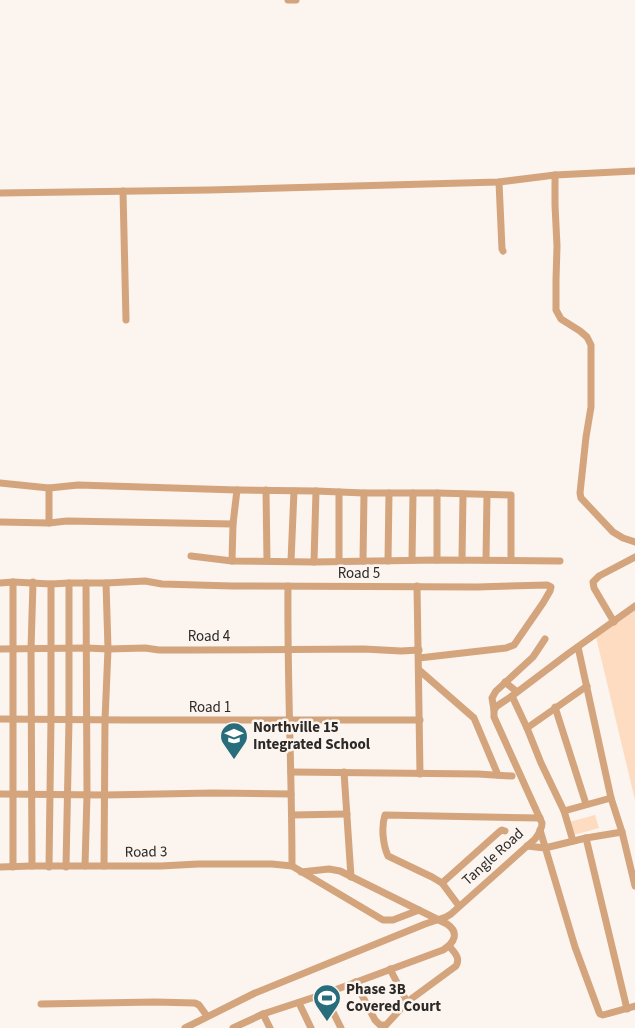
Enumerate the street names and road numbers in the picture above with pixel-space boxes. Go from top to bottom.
street label: Road 5 [338,563,380,584]
street label: Road 4 [188,626,231,647]
street label: Road 1 [189,697,231,718]
street label: Tangle Road [457,824,529,890]
street label: Road 3 [124,841,168,863]

